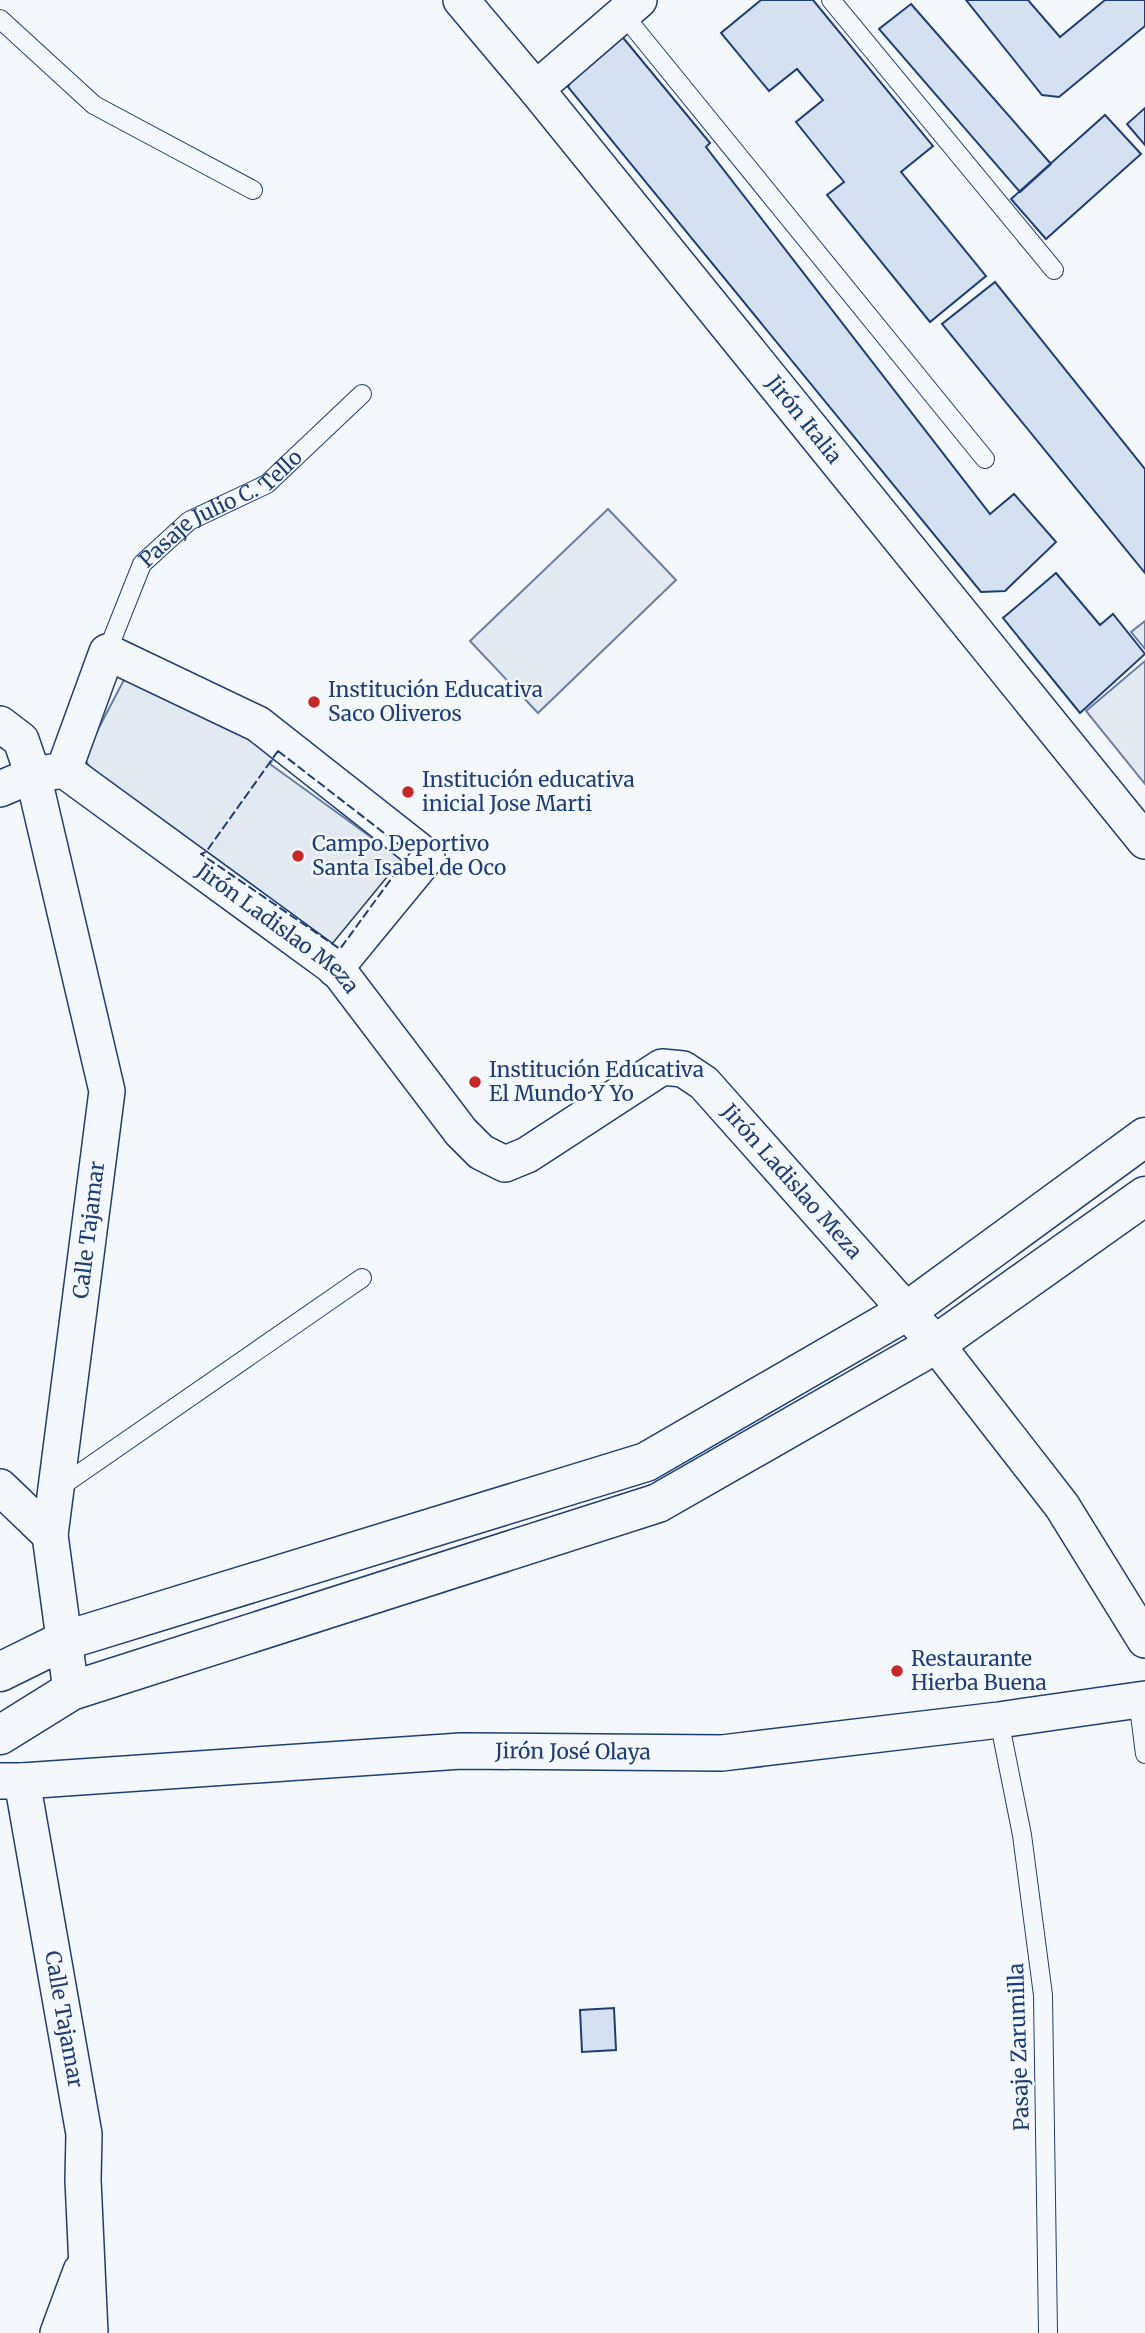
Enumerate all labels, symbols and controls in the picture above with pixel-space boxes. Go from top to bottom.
street label: Jirón Italia [760,369,848,469]
street label: Pasaje Julio C. Tello [133,444,308,573]
place label: Institución Educativa Saco Oliveros [328,676,543,727]
marker: Institución Educativa Saco Oliveros [306,694,322,710]
place label: Institución educativa inicial Jose Marti [422,766,635,817]
marker: Institución educativa inicial Jose Marti [400,784,416,800]
place label: Campo Deportivo Santa Isabel de Oco [312,830,506,881]
marker: Campo Deportivo Santa Isabel de Oco [290,848,306,864]
street label: Jirón Ladislao Meza [190,856,365,999]
place label: Institución Educativa El Mundo Y Yo [489,1056,704,1107]
marker: Institución Educativa El Mundo Y Yo [467,1074,483,1090]
street label: Jirón Ladislao Meza [715,1097,868,1265]
street label: Calle Tajamar [67,1160,110,1300]
place label: Restaurante Hierba Buena [911,1645,1047,1696]
marker: Restaurante Hierba Buena [889,1663,905,1679]
street label: Jirón José Olaya [494,1737,651,1765]
street label: Calle Tajamar [39,1949,90,2090]
street label: Pasaje Zarumilla [1002,1963,1035,2132]

